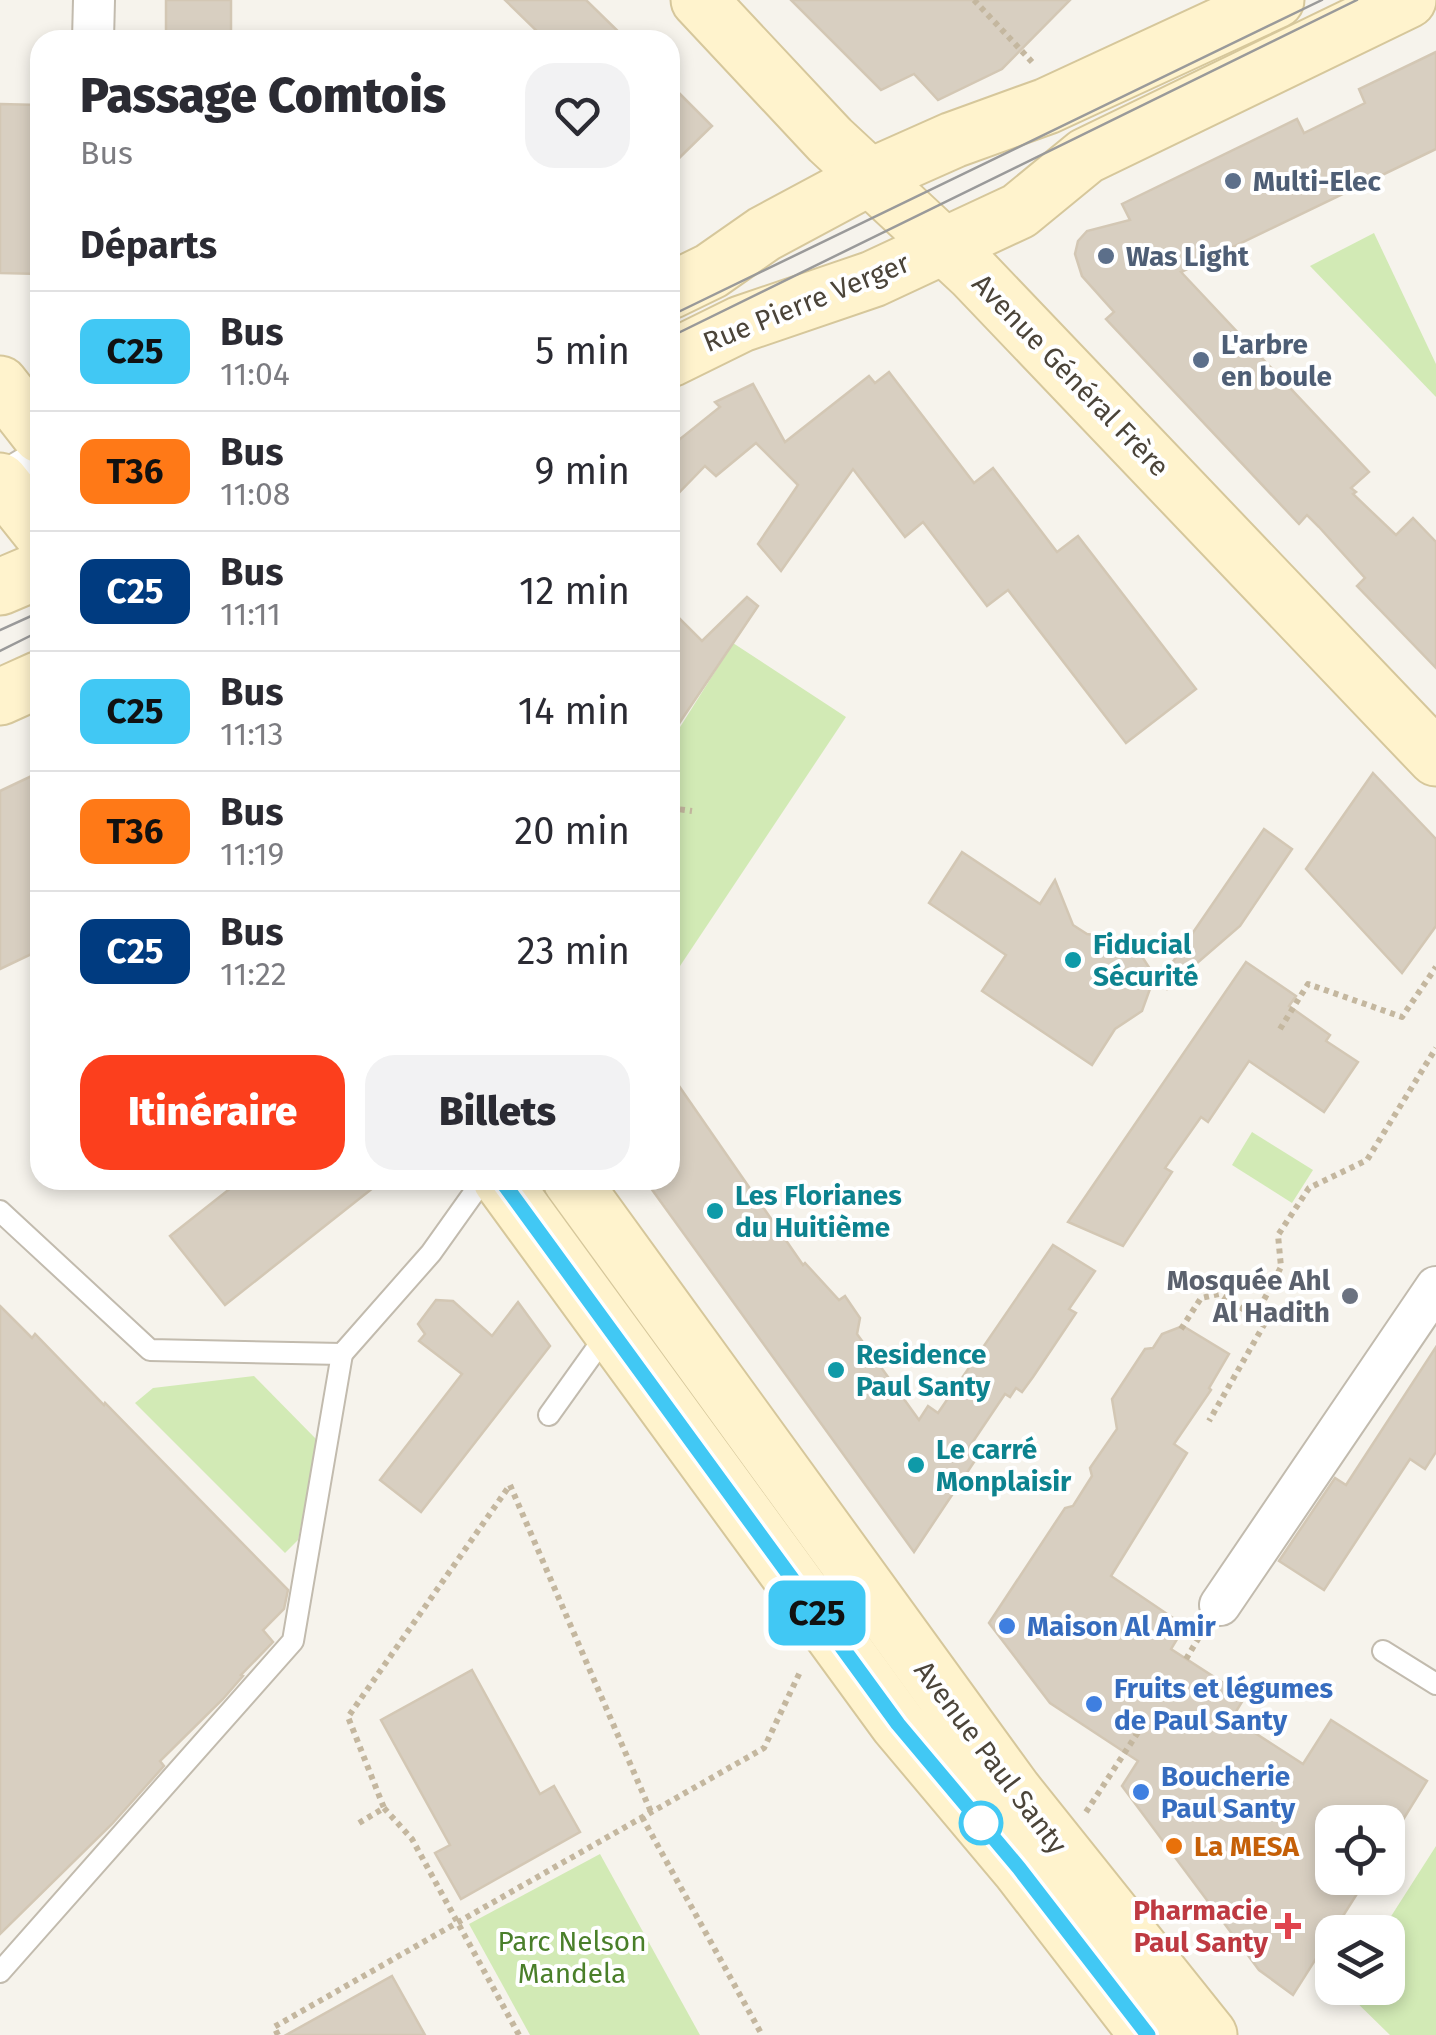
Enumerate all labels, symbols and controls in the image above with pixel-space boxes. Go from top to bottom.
button: heart [525,63,630,168]
text: Passage Comtois [80,67,446,125]
text: Bus [80,134,133,172]
place label: Multi-Elec [1253,165,1382,198]
marker: Multi-Elec [1222,170,1244,192]
text: Départs [80,222,217,268]
place label: Was Light [1126,240,1250,273]
marker: Was Light [1095,245,1117,267]
street label: Rue Pierre Verger [698,246,914,359]
street label: Avenue Général Frère [965,267,1176,483]
text: Bus [220,309,284,355]
text: 5 min [535,328,630,374]
place label: L'arbre en boule [1221,328,1332,393]
text: C25 [107,330,163,372]
marker: L'arbre en boule [1190,349,1212,371]
text: 11:04 [220,355,290,393]
text: Bus [220,429,284,475]
text: 9 min [534,448,630,494]
text: T36 [107,450,163,492]
text: 11:08 [220,475,290,513]
text: Bus [220,549,284,595]
text: 12 min [519,568,630,614]
text: C25 [107,570,163,612]
text: 11:11 [220,595,281,633]
text: Bus [220,669,284,715]
text: 14 min [518,688,630,734]
text: C25 [107,690,163,732]
text: 11:13 [220,715,284,753]
text: Bus [220,789,284,835]
text: 20 min [514,808,630,854]
text: T36 [107,810,163,852]
text: 11:19 [220,835,284,873]
text: Bus [220,909,284,955]
text: 23 min [517,928,630,974]
place label: Fiducial Sécurité [1093,928,1199,993]
text: C25 [107,930,163,972]
marker: Fiducial Sécurité [1062,949,1084,971]
text: 11:22 [220,955,287,993]
button: Itinéraire [80,1055,345,1170]
button: Billets [365,1055,630,1170]
place label: Les Florianes du Huitième [735,1179,902,1244]
marker: Les Florianes du Huitième [704,1200,726,1222]
place label: Mosquée Ahl Al Hadith [1167,1264,1331,1329]
marker: Mosquée Ahl Al Hadith [1339,1285,1361,1307]
place label: Residence Paul Santy [856,1338,991,1403]
marker: Residence Paul Santy [825,1359,847,1381]
place label: Le carré Monplaisir [936,1433,1072,1498]
marker: Le carré Monplaisir [905,1454,927,1476]
line badge: C25 [760,1580,874,1646]
text: C25 [789,1592,845,1634]
place label: Maison Al Amir [1027,1610,1216,1643]
marker: Maison Al Amir [996,1615,1018,1637]
street label: Avenue Paul Santy [907,1654,1074,1860]
place label: Fruits et légumes de Paul Santy [1114,1672,1333,1737]
marker: Fruits et légumes de Paul Santy [1083,1693,1105,1715]
place label: Boucherie Paul Santy [1161,1760,1296,1825]
marker: Boucherie Paul Santy [1130,1781,1152,1803]
unlabelled marker [960,1802,1002,1844]
map controls [1315,1805,1405,2005]
button: locate [1315,1805,1405,1895]
place label: La MESA [1194,1830,1299,1863]
marker: La MESA [1163,1835,1185,1857]
place label: Pharmacie Paul Santy [1133,1894,1268,1959]
marker: Pharmacie Paul Santy [1277,1915,1299,1937]
button: layers [1315,1915,1405,2005]
park label: Parc Nelson Mandela [497,1925,647,1990]

